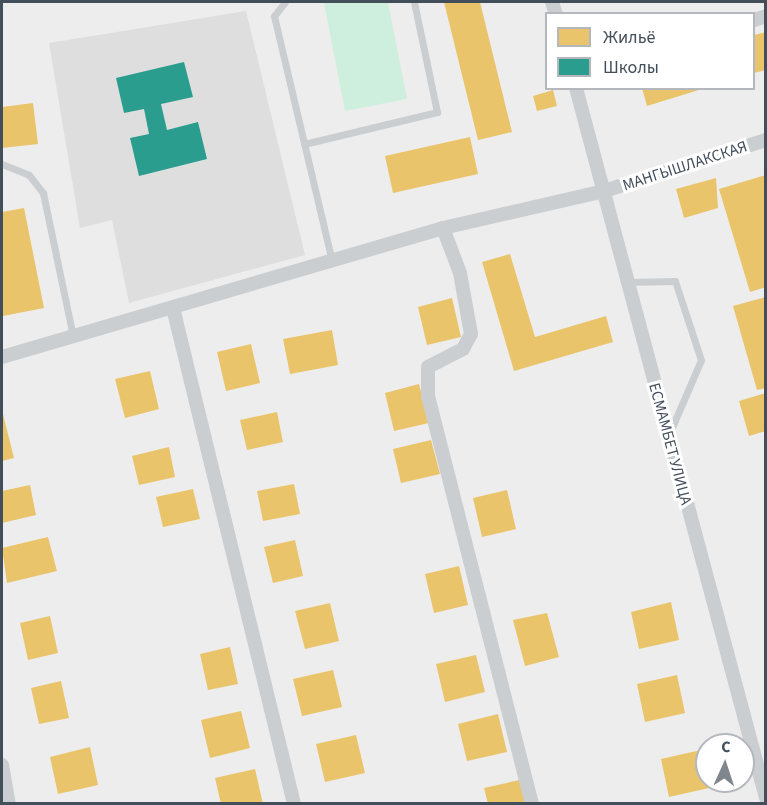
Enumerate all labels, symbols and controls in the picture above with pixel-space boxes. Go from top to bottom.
legend [545,12,755,90]
text: Жильё [603,25,655,50]
text: Школы [603,55,659,80]
street label: МАНГЫШЛАКСКАЯ [620,137,750,195]
street label: ЕСМАМБЕТ УЛИЦА [644,381,696,507]
north arrow [695,733,755,793]
text: С [721,736,731,758]

